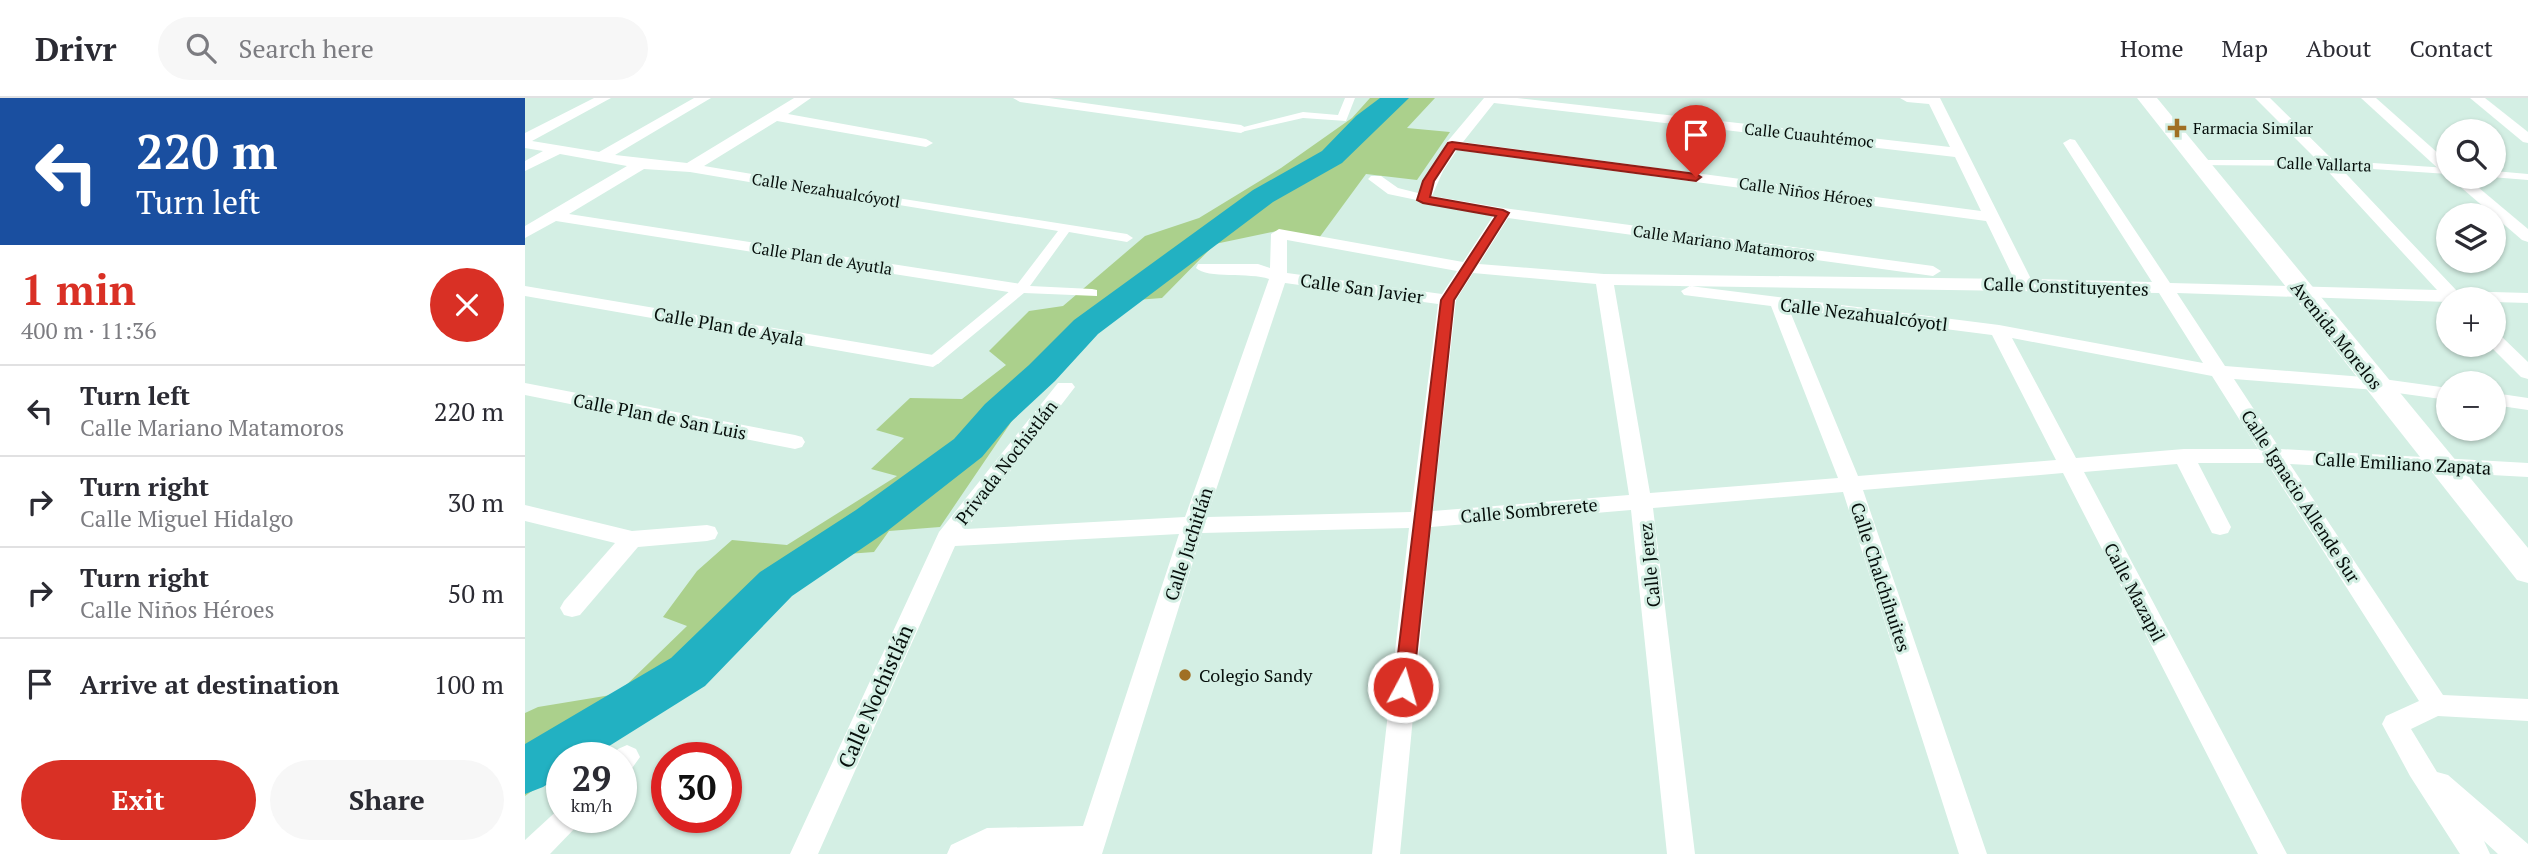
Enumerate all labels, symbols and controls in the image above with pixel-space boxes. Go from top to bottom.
search box [158,17,648,80]
text: Drivr [35,27,116,70]
icon: search [182,29,220,67]
text: Search here [238,31,374,65]
text: Home [2120,32,2184,64]
text: Map [2222,32,2268,64]
text: About [2306,32,2372,64]
text: Contact [2410,32,2493,64]
pin [1666,105,1726,177]
icon: arrive [1677,116,1715,154]
street label: Calle Cuauhtémoc [1743,117,1875,153]
place label: Farmacia Similar [2193,117,2314,139]
text: 220 m [136,118,278,183]
marker: Farmacia Similar [2167,118,2187,138]
map controls [2436,119,2506,441]
button: search [2436,119,2506,189]
icon: left [21,126,112,217]
street label: Calle Vallarta [2276,151,2372,177]
street label: Calle Nezahualcóyotl [750,167,902,213]
street label: Calle Niños Héroes [1737,172,1875,212]
text: Turn left [136,181,260,223]
button: layers [2436,203,2506,273]
street label: Calle Mariano Matamoros [1631,219,1817,267]
street label: Calle Plan de Ayutla [750,236,894,280]
text: 1 min [21,261,136,317]
street label: Calle San Javier [1299,267,1425,309]
button: close [430,268,504,342]
street label: Calle Constituyentes [1983,271,2149,301]
street label: Avenida Morelos [2286,276,2388,394]
button: + [2436,287,2506,357]
street label: Calle Nezahualcóyotl [1779,292,1949,336]
street label: Calle Plan de Ayala [652,301,806,351]
text: 400 m · 11:36 [21,315,156,346]
button: − [2436,371,2506,441]
text: Turn left [80,378,190,412]
street label: Calle Plan de San Luis [571,387,749,445]
icon: left [21,392,59,430]
text: 220 m [434,394,504,428]
street label: Privada Nochistlán [950,395,1062,529]
street label: Calle Ignacio Allende Sur [2236,405,2366,587]
text: Calle Mariano Matamoros [80,412,344,443]
street label: Calle Emiliano Zapata [2314,446,2492,480]
text: Turn right [80,469,209,503]
icon: right [21,483,59,521]
street label: Calle Juchitlán [1158,484,1218,604]
text: 30 m [448,485,504,519]
street label: Calle Sombrerete [1459,492,1599,528]
street label: Calle Chalchihuites [1846,499,1916,655]
text: Calle Miguel Hidalgo [80,503,293,534]
street label: Calle Jerez [1633,522,1665,608]
street label: Calle Mazapil [2099,538,2171,646]
text: Turn right [80,560,209,594]
icon: right [21,574,59,612]
text: 50 m [448,576,504,610]
text: Calle Niños Héroes [80,594,275,625]
street label: Calle Nochistlán [831,619,919,772]
position arrow [1366,650,1440,724]
place label: Colegio Sandy [1199,663,1313,687]
icon: arrive [21,665,59,703]
text: Arrive at destination [80,667,339,701]
text: 100 m [434,667,504,701]
marker: Colegio Sandy [1177,667,1193,683]
speed limit sign: 30 [651,742,742,833]
text: 29 [572,755,611,801]
button: Exit [21,760,256,840]
button: Share [270,760,504,840]
text: km/h [571,793,612,817]

